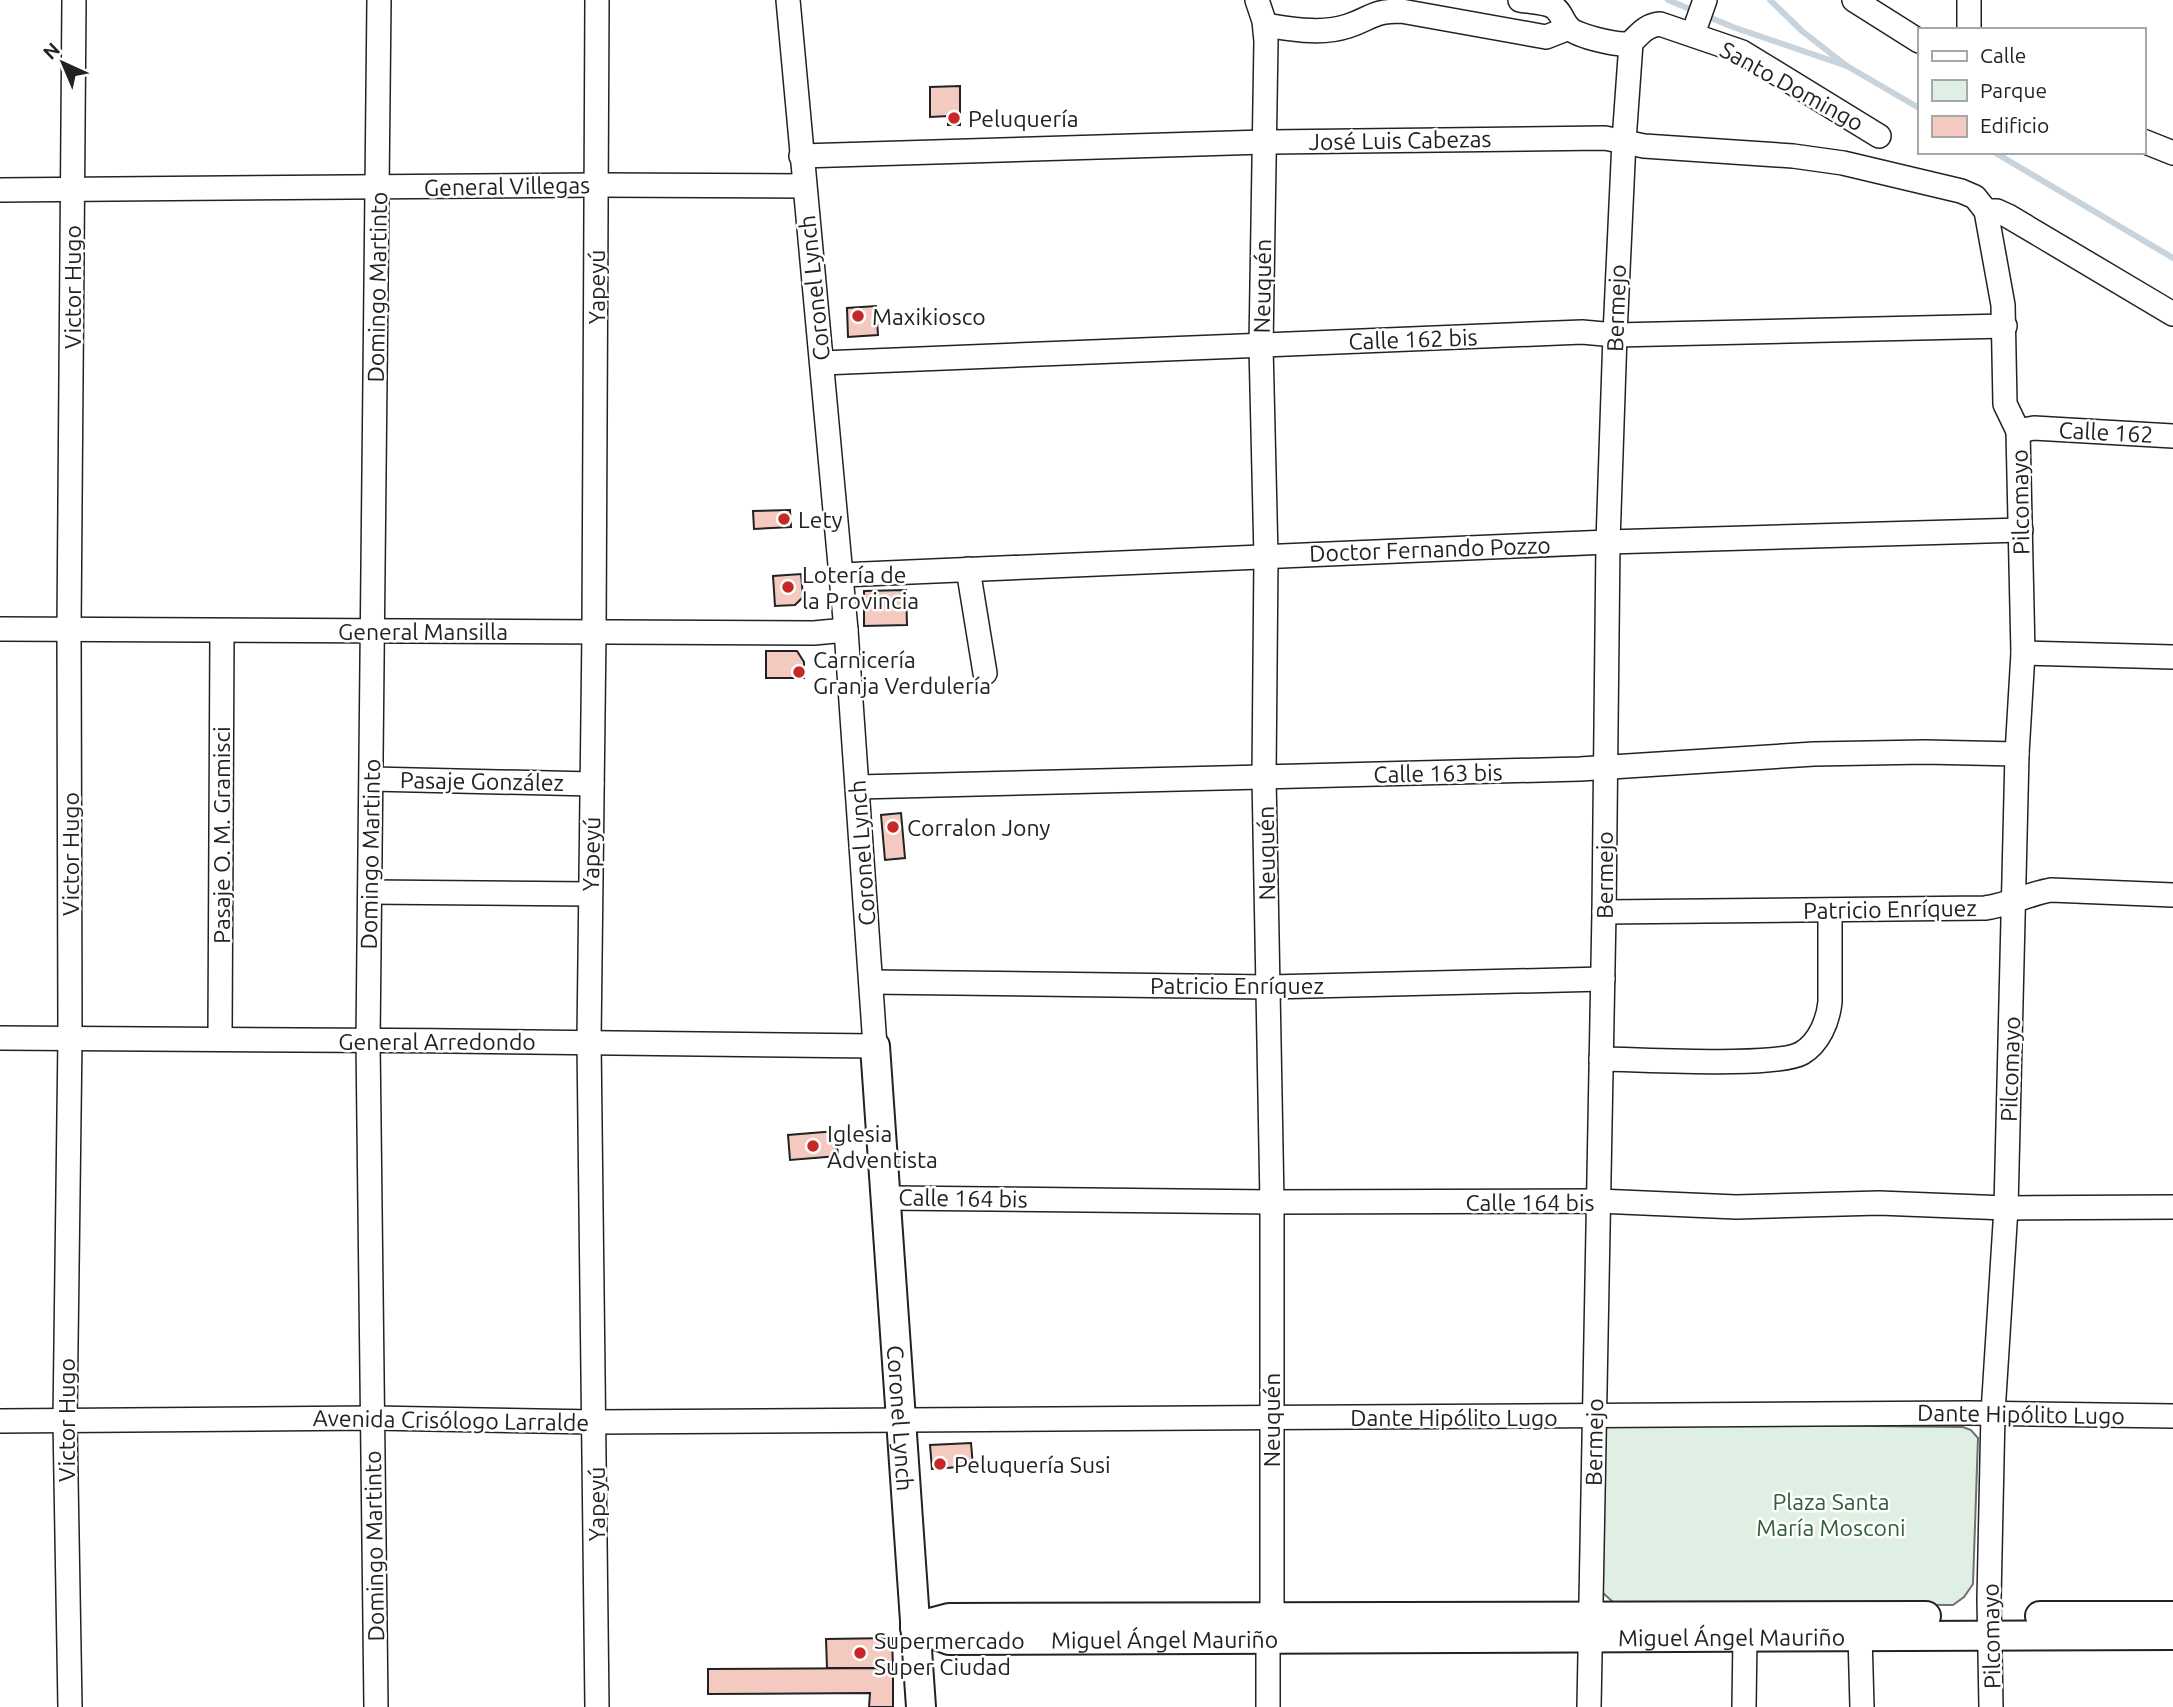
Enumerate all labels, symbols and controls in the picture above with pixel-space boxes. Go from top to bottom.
north arrow [28,28,98,98]
legend [1918,28,2145,154]
street label: Santo Domingo [1716,36,1868,136]
text: N [38,38,64,64]
text: Calle [1980,43,2026,67]
text: Parque [1980,78,2047,102]
place label: Peluquería [968,106,1079,131]
marker: Peluquería [946,110,962,126]
text: Edificio [1980,113,2049,137]
street label: José Luis Cabezas [1308,126,1492,154]
street label: General Villegas [424,172,590,200]
street label: Domingo Martinto [363,191,391,383]
street label: Coronel Lynch [794,214,834,362]
street label: Victor Hugo [60,225,85,349]
street label: Neuquén [1249,238,1275,334]
street label: Yapeyú [584,250,609,324]
street label: Bermejo [1602,264,1630,352]
place label: Maxikiosco [872,304,986,329]
marker: Maxikiosco [850,308,866,324]
street label: Calle 162 bis [1348,324,1478,354]
street label: Calle 162 [2058,417,2154,447]
street label: Pilcomayo [2007,449,2033,555]
place label: Lety [798,507,843,532]
marker: Lety [776,511,792,527]
street label: Doctor Fernando Pozzo [1309,532,1551,566]
place label: Lotería de la Provincia [802,562,919,613]
marker: Lotería de la Provincia [780,579,796,595]
street label: General Mansilla [338,619,508,644]
place label: Carnicería Granja Verdulería [813,647,991,698]
marker: Carnicería Granja Verdulería [791,664,807,680]
street label: Pasaje O. M. Gramisci [209,726,234,944]
street label: Domingo Martinto [356,758,384,950]
street label: Calle 163 bis [1373,759,1503,787]
street label: Pasaje González [400,767,564,795]
street label: Coronel Lynch [844,779,880,927]
street label: Victor Hugo [58,792,83,916]
street label: Neuquén [1253,805,1279,901]
place label: Corralon Jony [907,815,1050,840]
street label: Yapeyú [578,816,604,892]
marker: Corralon Jony [885,819,901,835]
street label: Bermejo [1592,831,1617,919]
street label: Patricio Enríquez [1803,895,1977,923]
street label: Patricio Enríquez [1150,973,1324,998]
street label: Pilcomayo [1996,1016,2024,1122]
street label: General Arredondo [338,1029,536,1054]
place label: Iglesia Adventista [827,1121,938,1172]
marker: Iglesia Adventista [805,1138,821,1154]
street label: Calle 164 bis [898,1184,1028,1212]
street label: Calle 164 bis [1465,1190,1595,1215]
street label: Coronel Lynch [883,1344,918,1492]
street label: Victor Hugo [54,1358,79,1482]
street label: Neuquén [1259,1373,1284,1467]
street label: Bermejo [1581,1398,1607,1486]
street label: Dante Hipólito Lugo [1917,1400,2125,1428]
street label: Avenida Crisólogo Larralde [313,1405,589,1435]
street label: Dante Hipólito Lugo [1350,1405,1558,1430]
street label: Domingo Martinto [360,1450,388,1642]
place label: Peluquería Susi [954,1452,1111,1477]
marker: Peluquería Susi [932,1456,948,1472]
street label: Yapeyú [584,1467,609,1541]
park label: Plaza Santa María Mosconi [1756,1489,1906,1540]
street label: Pilcomayo [1978,1583,2004,1689]
street label: Miguel Ángel Mauriño [1618,1623,1845,1650]
street label: Miguel Ángel Mauriño [1051,1626,1278,1652]
place label: Supermercado Super Ciudad [874,1628,1025,1679]
marker: Supermercado Super Ciudad [852,1645,868,1661]

